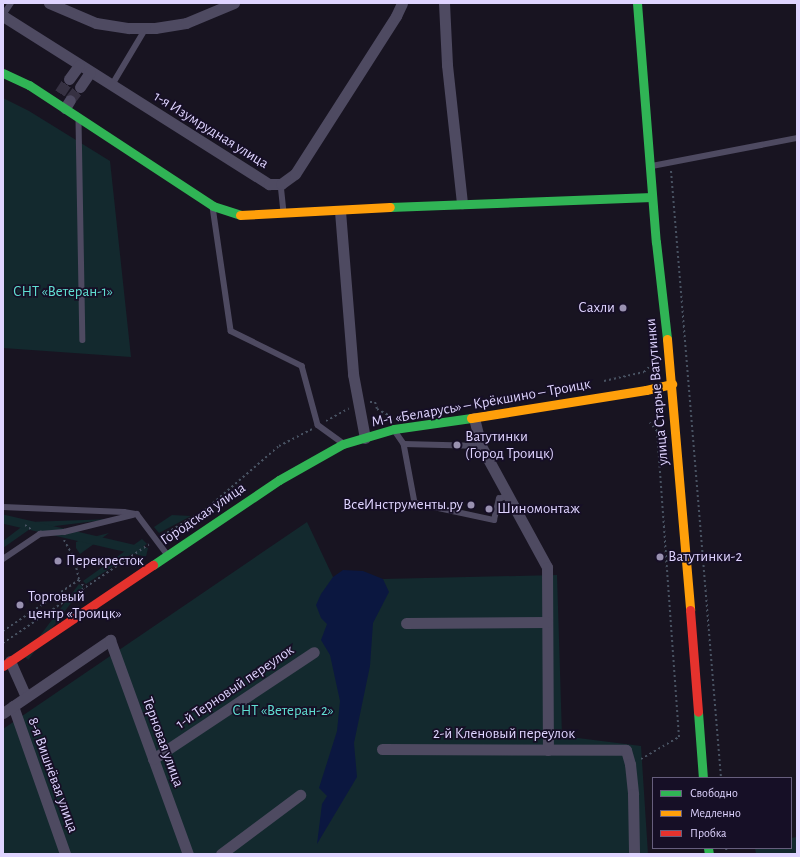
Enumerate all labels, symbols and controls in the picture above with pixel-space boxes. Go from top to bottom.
street label: 1-я Изумрудная улица [150,87,272,173]
park label: СНТ «Ветеран-1» [13,283,113,301]
place label: Сахли [578,299,615,317]
marker: Сахли [618,303,628,313]
street label: улица Старые Ватутинки [642,318,672,466]
street label: М-1 «Беларусь» – Крёкшино – Троицк [370,375,592,431]
place label: Ватутинки (Город Троицк) [465,427,554,462]
marker: Ватутинки (Город Троицк) [452,440,462,450]
street label: Городская улица [157,479,249,549]
place label: ВсеИнструменты.ру [343,496,463,514]
marker: ВсеИнструменты.ру [466,500,476,510]
place label: Шиномонтаж [497,500,580,518]
marker: Шиномонтаж [484,504,494,514]
place label: Ватутинки-2 [668,548,742,566]
place label: Перекресток [66,552,144,570]
marker: Ватутинки-2 [655,552,665,562]
marker: Перекресток [53,556,63,566]
place label: Торговый центр «Троицк» [28,587,122,622]
marker: Торговый центр «Троицк» [15,600,25,610]
street label: 1-й Терновый переулок [173,641,297,733]
street label: Терновая улица [138,695,188,789]
park label: СНТ «Ветеран-2» [232,702,334,720]
street label: 8-я Вишнёвая улица [24,715,82,835]
street label: 2-й Кленовый переулок [433,725,575,743]
legend [652,777,792,849]
text: Свободно [690,787,738,799]
text: Медленно [690,807,741,819]
text: Пробка [690,827,727,839]

